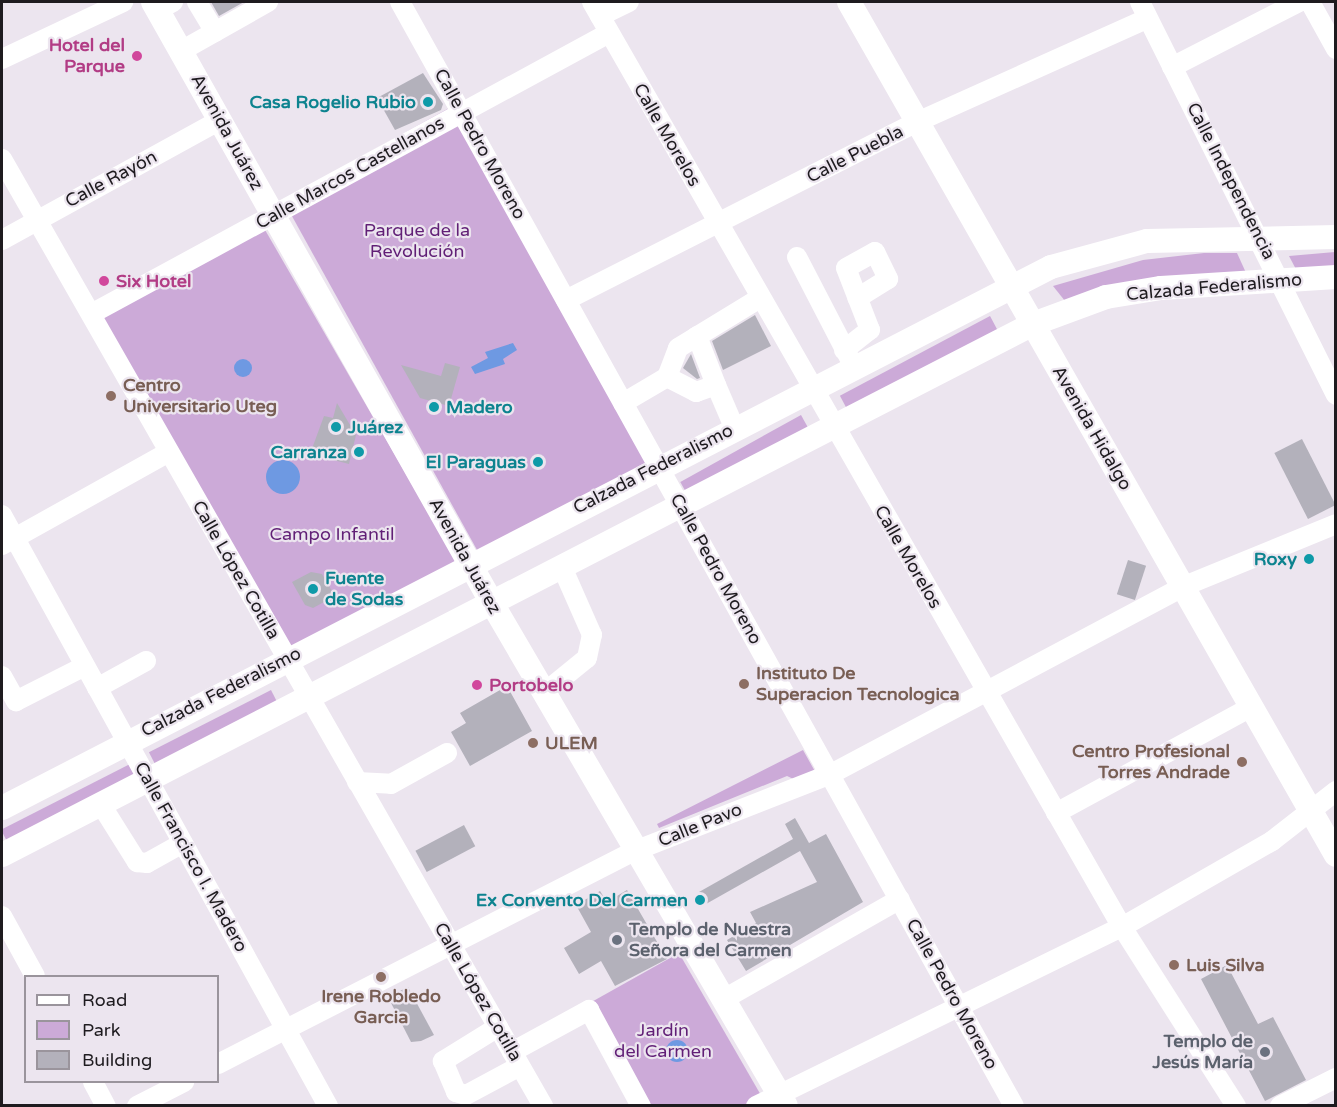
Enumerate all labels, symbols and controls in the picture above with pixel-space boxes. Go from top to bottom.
place label: Hotel del Parque [49,35,125,78]
marker: Hotel del Parque [130,49,144,63]
street label: Calle Pedro Moreno [430,65,530,223]
street label: Avenida Juárez [186,70,268,194]
street label: Calle Morelos [629,80,705,190]
place label: Casa Rogelio Rubio [249,91,416,113]
marker: Casa Rogelio Rubio [421,95,435,109]
street label: Calle Independencia [1182,99,1280,263]
street label: Calle Marcos Castellanos [252,112,448,234]
street label: Calle Puebla [803,120,907,188]
street label: Calle Rayón [61,146,161,212]
park label: Parque de la Revolución [364,220,470,262]
street label: Calzada Federalismo [1125,269,1303,305]
place label: Six Hotel [116,270,191,292]
marker: Six Hotel [97,274,111,288]
street label: Avenida Hidalgo [1048,362,1136,494]
place label: Centro Universitario Uteg [123,375,277,418]
marker: Centro Universitario Uteg [104,389,118,403]
place label: Madero [446,396,513,418]
marker: Madero [427,400,441,414]
place label: Juárez [348,416,403,438]
street label: Calzada Federalismo [570,419,736,519]
marker: Juárez [329,420,343,434]
place label: Carranza [270,441,347,463]
marker: Carranza [352,445,366,459]
place label: El Paraguas [426,451,526,473]
marker: El Paraguas [531,455,545,469]
street label: Calle Pedro Moreno [666,490,766,648]
street label: Avenida Juárez [424,494,506,618]
street label: Calle López Cotilla [188,497,284,643]
street label: Calle Morelos [870,502,946,612]
park label: Campo Infantil [269,523,395,545]
place label: Roxy [1254,548,1297,570]
marker: Roxy [1302,552,1316,566]
place label: Fuente de Sodas [325,568,403,610]
marker: Fuente de Sodas [306,582,320,596]
street label: Calzada Federalismo [138,642,304,742]
place label: Instituto De Superacion Tecnologica [756,663,960,706]
place label: Portobelo [489,674,573,696]
marker: Instituto De Superacion Tecnologica [737,677,751,691]
marker: Portobelo [470,678,484,692]
place label: ULEM [545,732,598,754]
marker: ULEM [526,736,540,750]
place label: Centro Profesional Torres Andrade [1072,741,1230,783]
marker: Centro Profesional Torres Andrade [1235,755,1249,769]
street label: Calle Francisco I. Madero [130,758,252,956]
street label: Calle Pavo [655,798,745,852]
place label: Ex Convento Del Carmen [476,889,688,911]
marker: Ex Convento Del Carmen [693,893,707,907]
street label: Calle Pedro Moreno [902,915,1002,1073]
street label: Calle López Cotilla [430,919,526,1065]
place label: Templo de Nuestra Señora del Carmen [629,919,792,962]
marker: Templo de Nuestra Señora del Carmen [610,933,624,947]
place label: Luis Silva [1186,954,1265,976]
marker: Luis Silva [1167,958,1181,972]
marker: Irene Robledo Garcia [374,970,388,984]
legend [24,975,219,1083]
place label: Irene Robledo Garcia [321,986,441,1028]
text: Road [82,989,127,1011]
text: Park [82,1019,120,1041]
park label: Jardín del Carmen [614,1020,712,1062]
place label: Templo de Jesús María [1153,1031,1253,1074]
marker: Templo de Jesús María [1258,1045,1272,1059]
text: Building [82,1049,152,1071]

